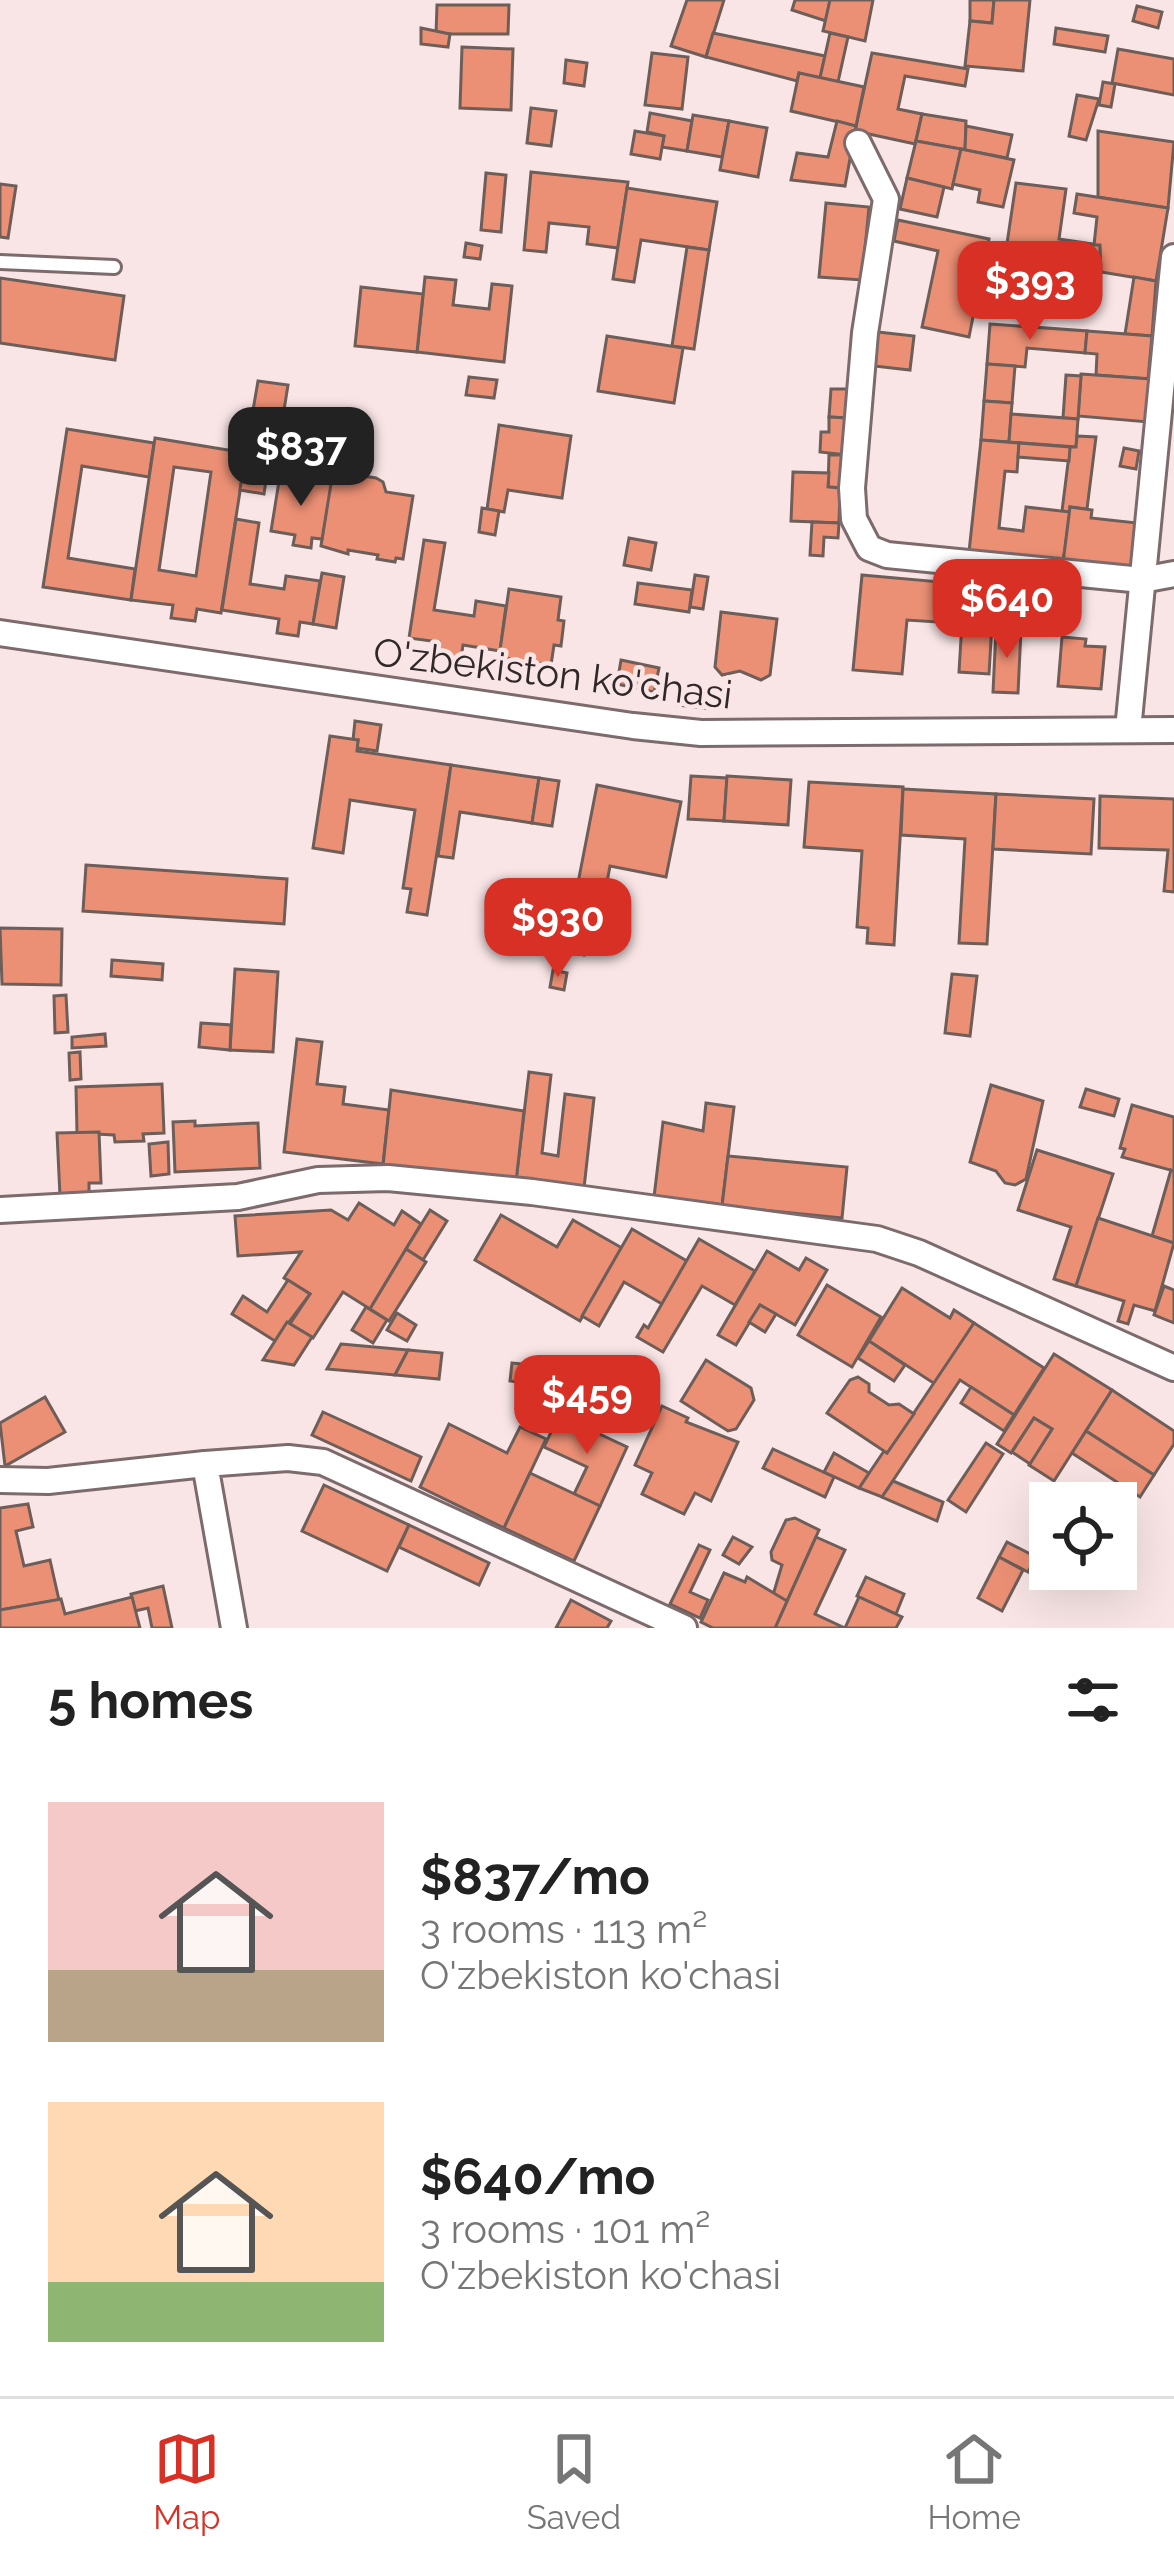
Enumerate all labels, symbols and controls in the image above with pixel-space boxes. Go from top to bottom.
pin: $393 [959,241,1101,343]
text: $393 [984,257,1076,303]
pin: $837 [230,407,372,509]
text: $837 [255,423,347,469]
pin: $640 [936,559,1078,661]
text: $640 [960,575,1054,621]
street label: O'zbekiston ko'chasi [371,628,735,718]
pin: $930 [487,878,629,980]
text: $930 [511,894,605,940]
pin: $459 [516,1355,658,1457]
text: $459 [541,1371,633,1417]
map controls [1029,1482,1137,1590]
button: locate [1029,1482,1137,1590]
icon: filters [1060,1667,1126,1733]
text: 5 homes [48,1670,253,1730]
text: $837/mo [420,1846,650,1906]
icon: home [144,1850,288,1994]
text: 3 rooms · 113 m² [420,1906,707,1952]
text: O'zbekiston ko'chasi [420,1952,781,1998]
text: $640/mo [420,2146,656,2206]
icon: home [144,2150,288,2294]
text: 3 rooms · 101 m² [420,2206,710,2252]
text: O'zbekiston ko'chasi [420,2252,781,2298]
tab: Map [153,2426,220,2537]
tab: Saved [527,2426,621,2537]
tab: Home [927,2426,1021,2537]

